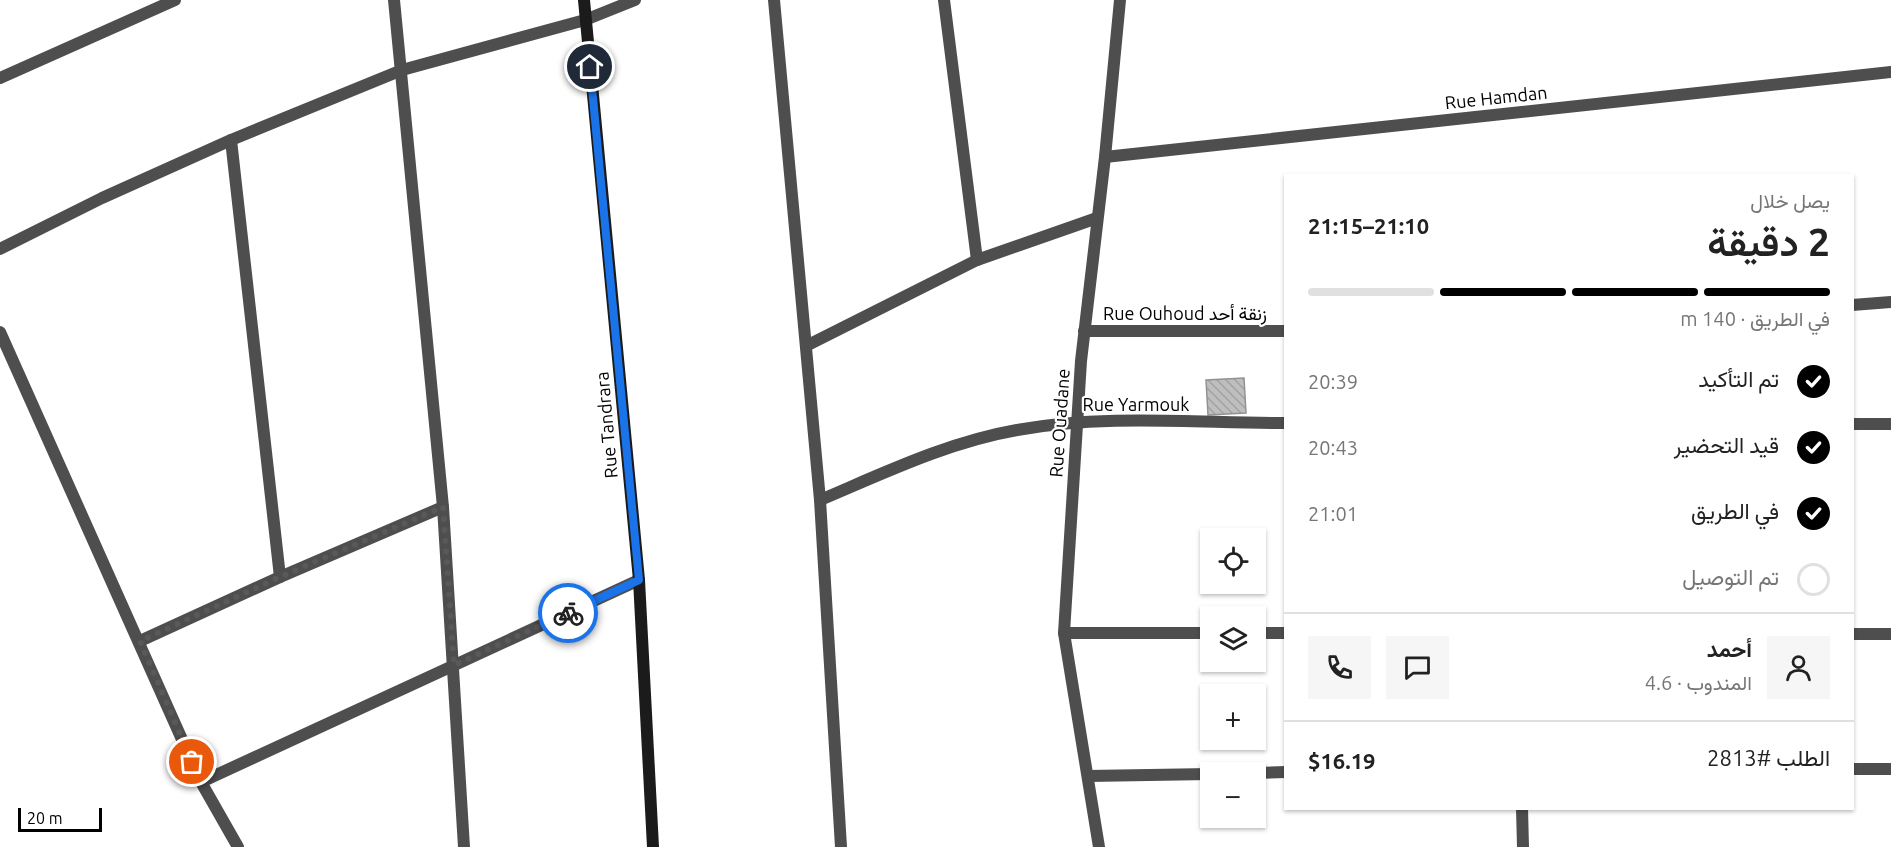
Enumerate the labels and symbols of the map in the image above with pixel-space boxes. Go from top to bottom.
pin [564,41,615,92]
street label: Rue Hamdan [1444,82,1548,112]
street label: Rue Ouhoud زنقة أحد [1103,303,1267,325]
street label: Rue Ouadane [1045,368,1073,478]
street label: Rue Tandrara [591,371,621,479]
street label: Rue Yarmouk [1083,394,1189,414]
courier [538,583,598,643]
pin [166,736,217,787]
scale bar [18,805,102,832]

